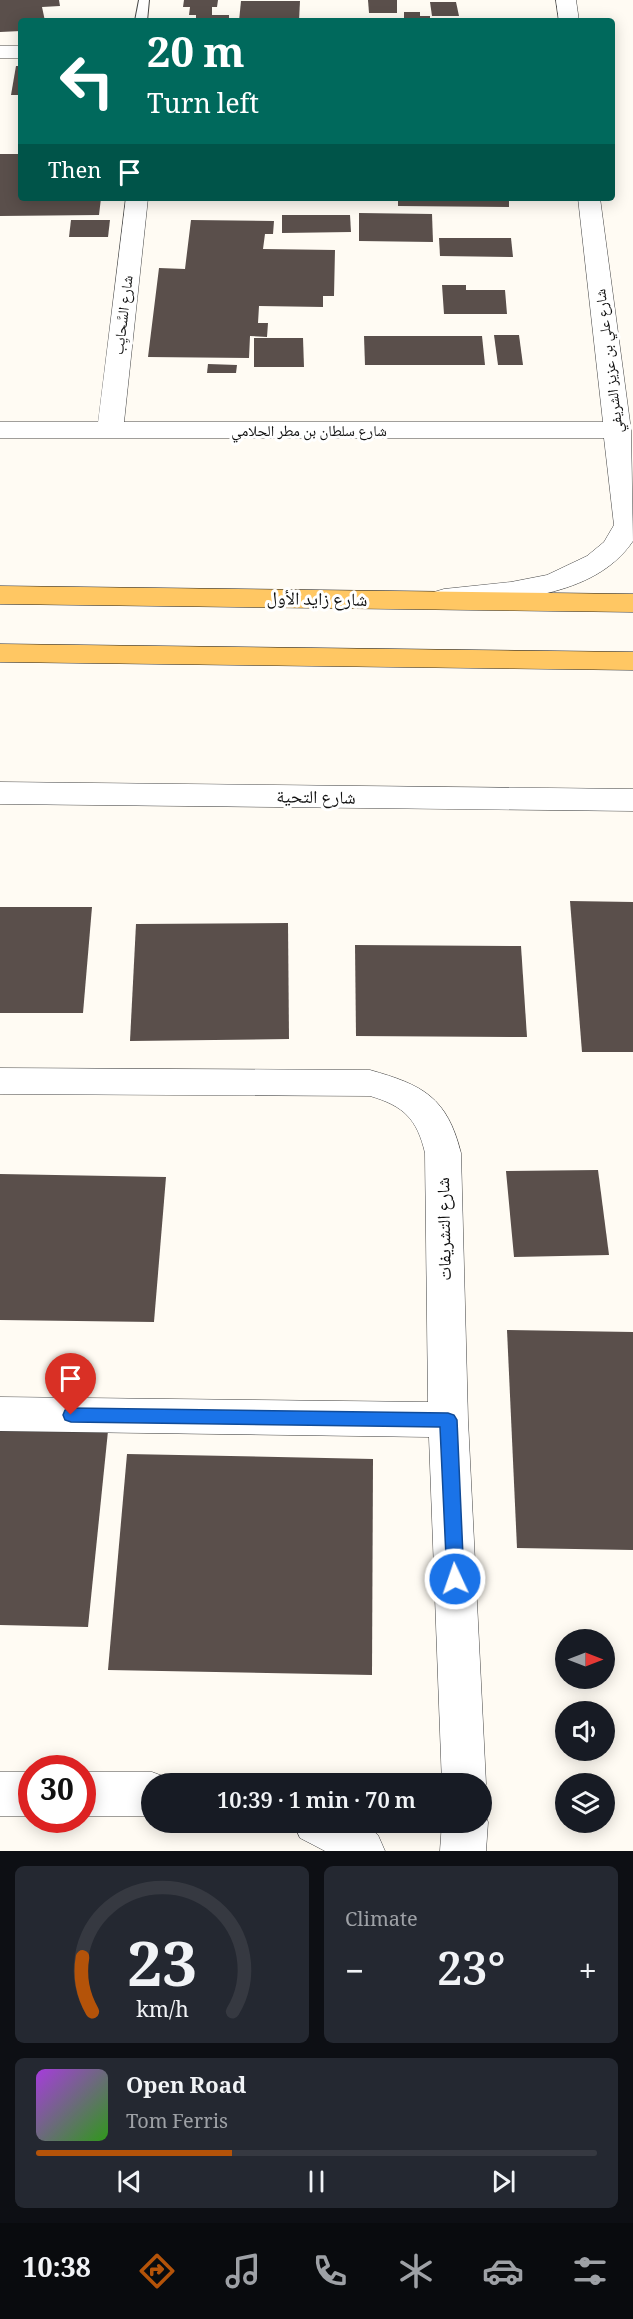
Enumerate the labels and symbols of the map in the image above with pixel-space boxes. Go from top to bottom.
street label: شارع السَّحايِب [107,274,143,356]
street label: شارع علي بن عزيز الشريفي [589,287,633,434]
street label: شارع سلطان بن مطر الحلامي [231,420,387,446]
street label: شارع زايد الأول [266,585,368,617]
street label: شارع التحية [276,783,356,815]
street label: شارع التشريفات [430,1177,462,1281]
pin [45,1353,96,1415]
position arrow [423,1547,487,1611]
north arrow [555,1629,615,1689]
speed limit sign: 30 [18,1755,96,1833]

